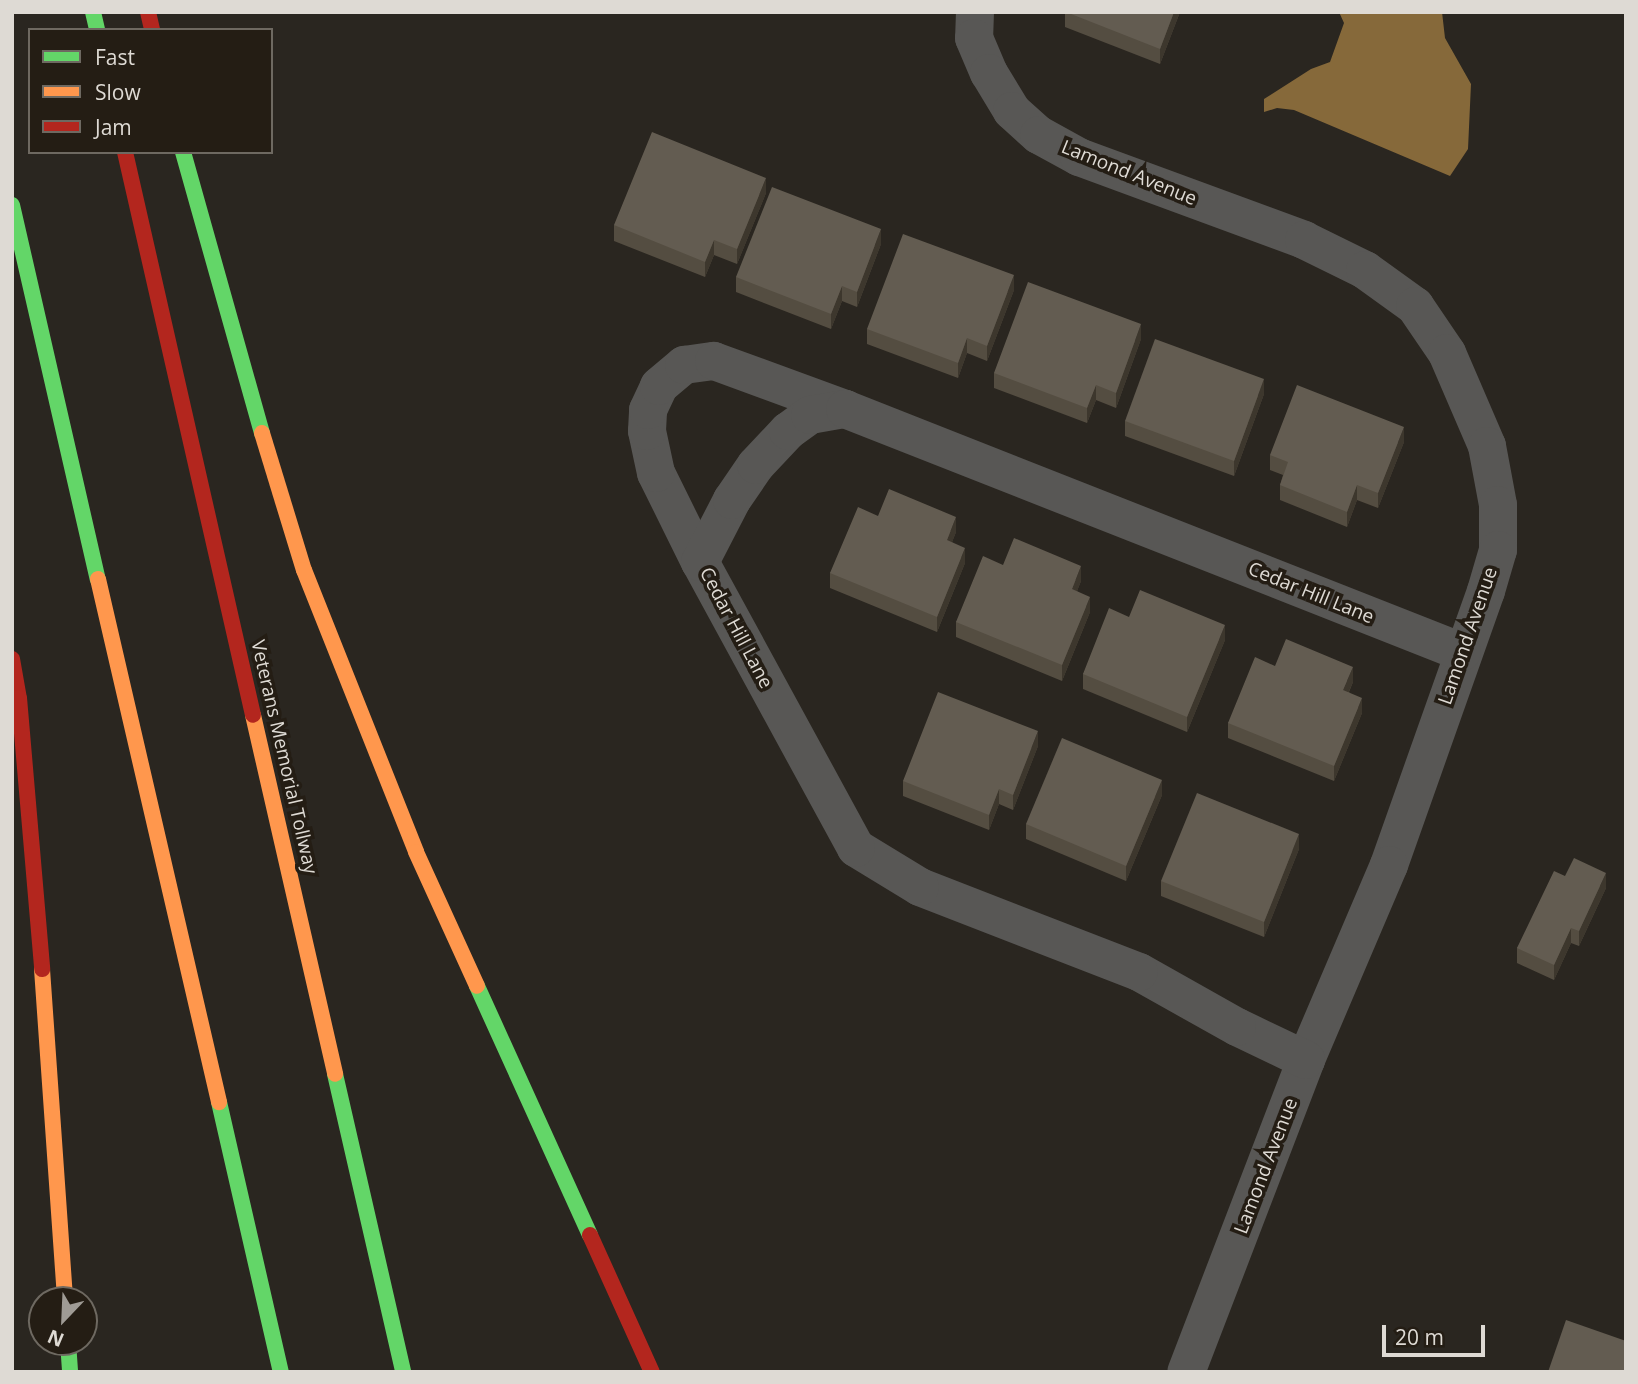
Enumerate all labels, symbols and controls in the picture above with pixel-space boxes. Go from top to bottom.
legend [28,28,273,154]
text: Fast [95,43,135,71]
text: Slow [95,78,141,106]
text: Jam [95,113,132,141]
street label: Lamond Avenue [1058,135,1200,211]
street label: Cedar Hill Lane [1245,557,1377,629]
street label: Cedar Hill Lane [695,564,777,692]
street label: Lamond Avenue [1434,564,1502,708]
street label: Veterans Memorial Tollway [246,638,322,876]
street label: Lamond Avenue [1230,1095,1302,1237]
north arrow [28,1286,98,1356]
scale bar [1386,1310,1489,1354]
text: 20 m [1395,1323,1444,1351]
text: N [43,1324,68,1353]

